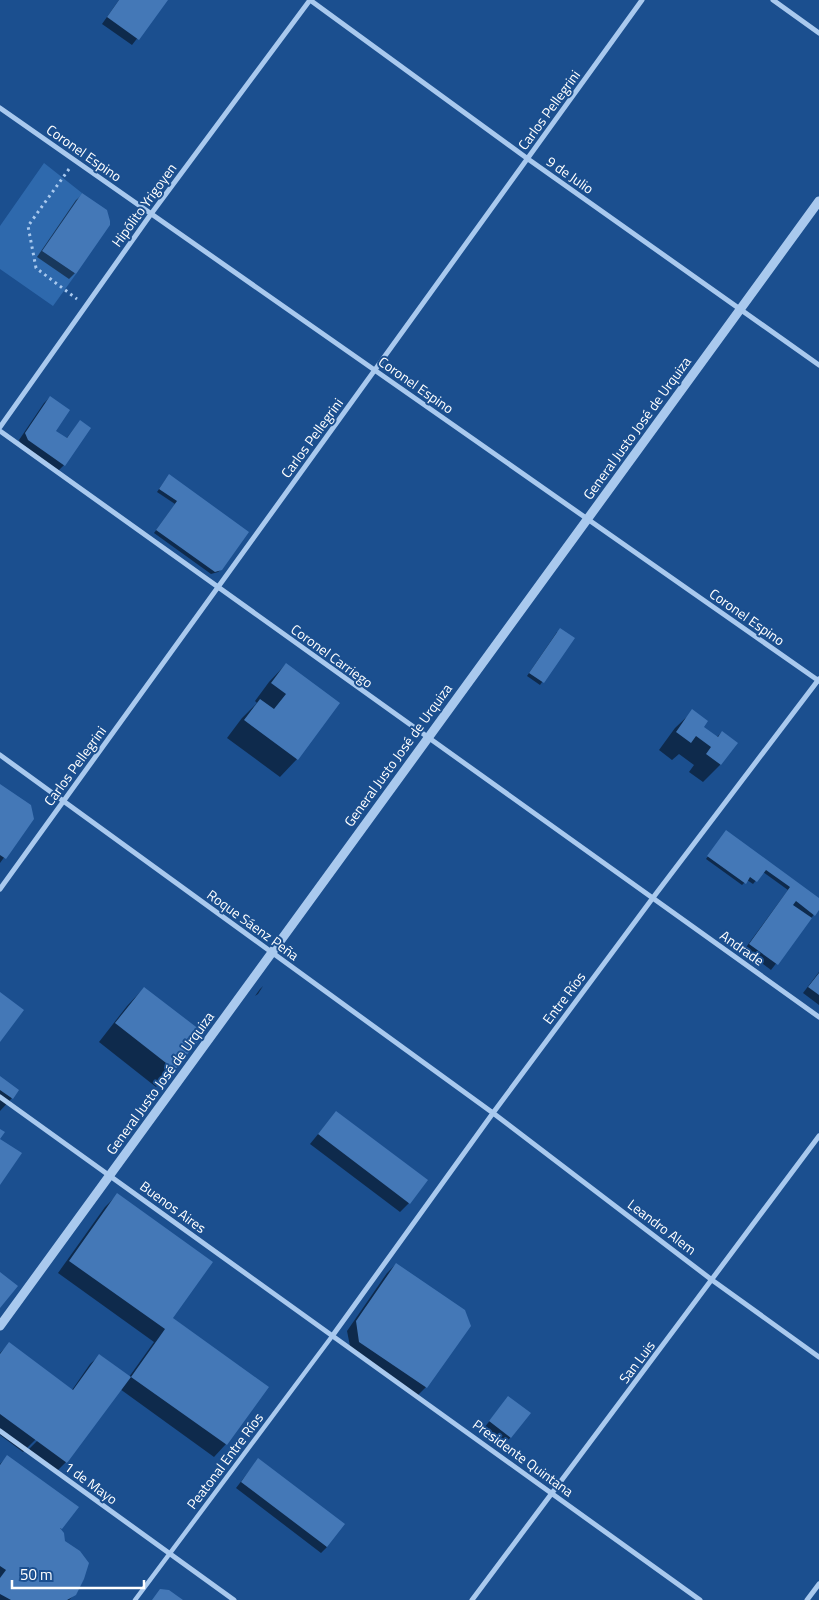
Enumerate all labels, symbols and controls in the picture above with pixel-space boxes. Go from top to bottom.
street label: Carlos Pellegrini [512,65,585,154]
street label: Coronel Espino [42,119,126,186]
street label: 9 de Julio [542,151,598,199]
street label: Hipólito Yrigoyen [106,158,181,251]
street label: Coronel Espino [374,351,458,418]
street label: General Justo José de Urquiza [577,352,696,504]
street label: Carlos Pellegrini [275,393,348,482]
street label: Coronel Espino [705,583,789,650]
street label: Coronel Carriego [287,619,378,693]
street label: General Justo José de Urquiza [338,679,457,831]
street label: Carlos Pellegrini [38,721,111,810]
street label: Roque Sáenz Peña [203,884,304,965]
street label: Andrade [716,925,769,970]
street label: Entre Ríos [537,967,590,1028]
street label: General Justo José de Urquiza [100,1007,219,1159]
street label: Buenos Aires [136,1175,211,1238]
street label: Leandro Alem [624,1194,701,1259]
street label: San Luis [614,1336,660,1388]
street label: Peatonal Entre Ríos [181,1408,268,1513]
street label: Presidente Quintana [468,1414,578,1501]
street label: 1 de Mayo [60,1456,122,1509]
scale bar [12,1558,145,1590]
text: 50 m [20,1563,53,1586]

